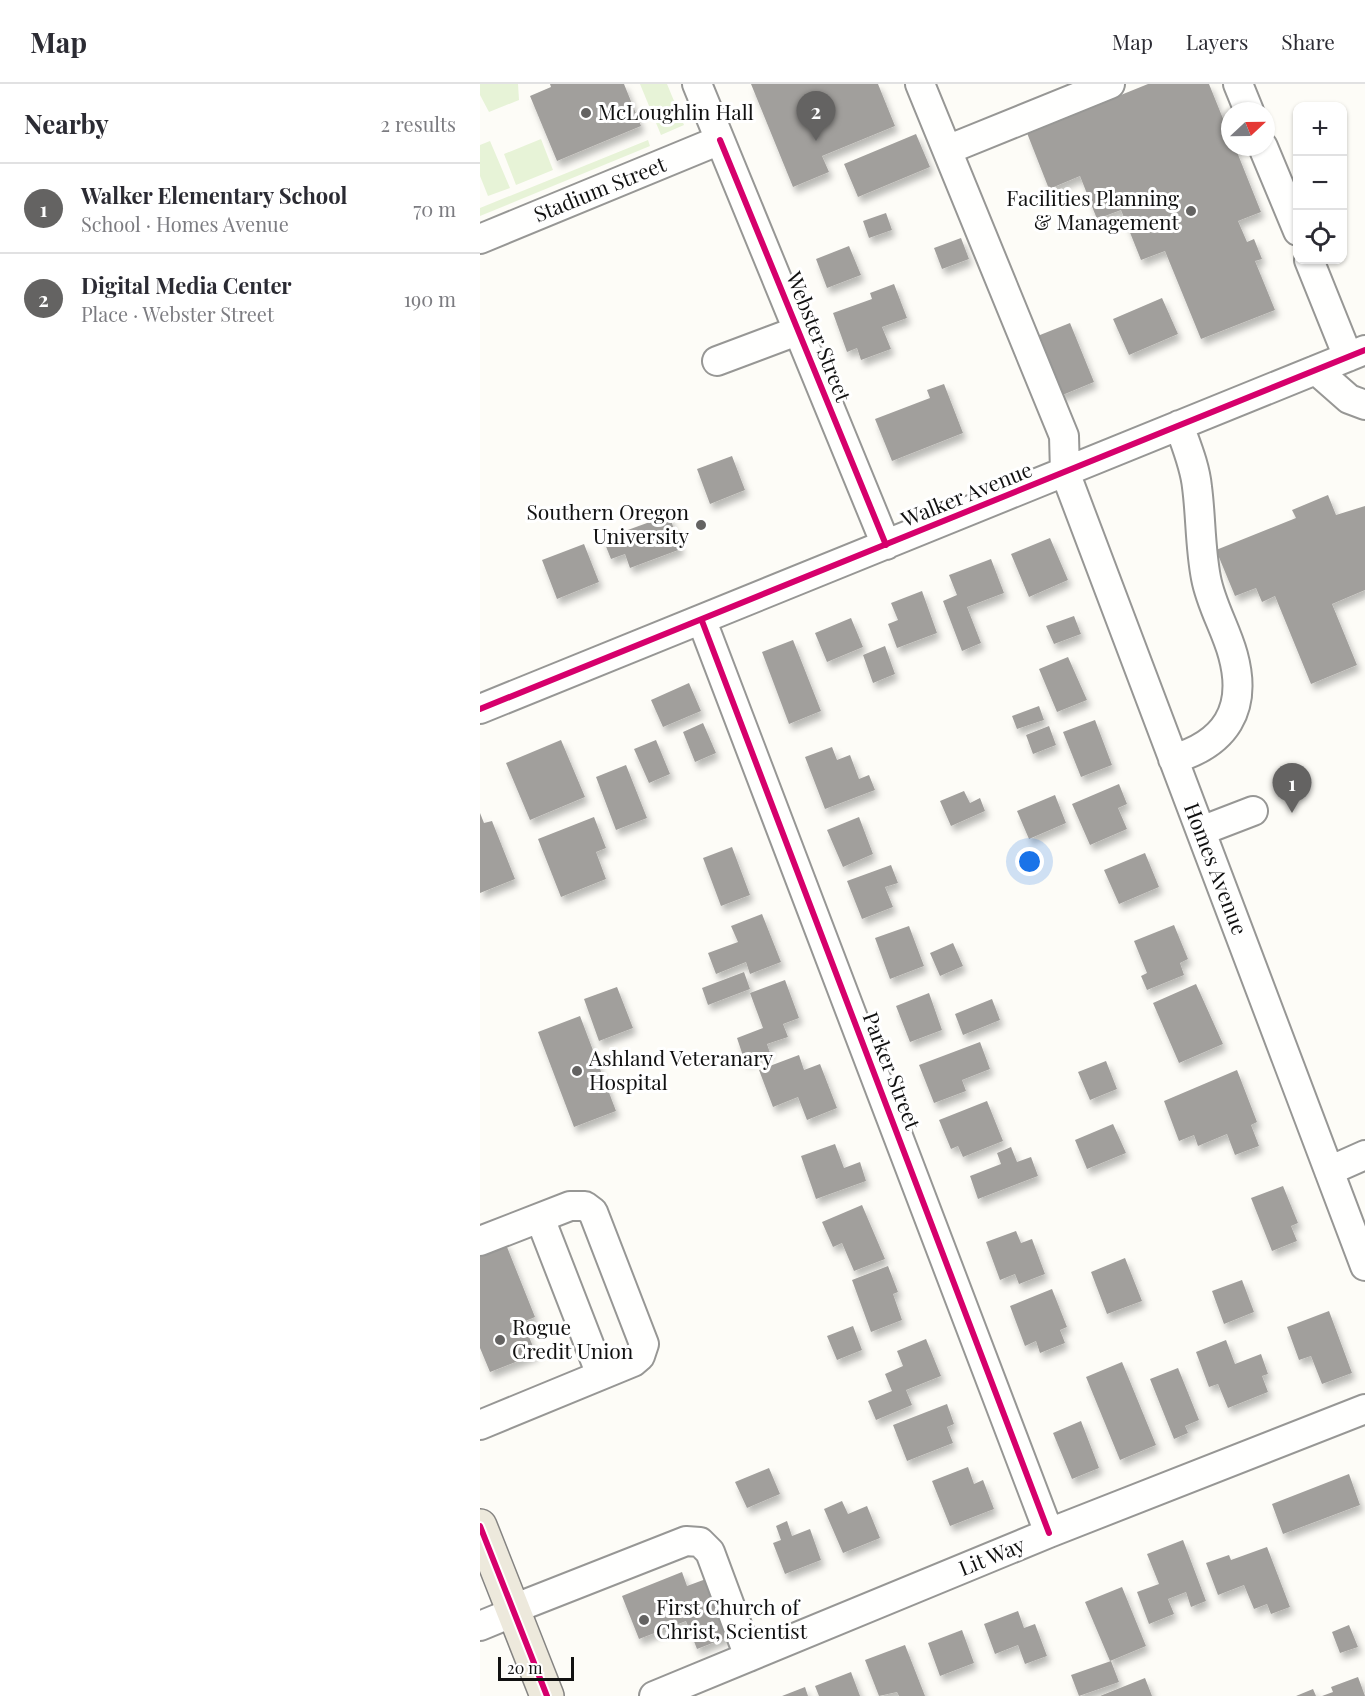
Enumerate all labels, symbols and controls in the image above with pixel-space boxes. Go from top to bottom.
text: Map [30,23,87,60]
text: Map [1112,27,1153,55]
text: Layers [1186,27,1248,55]
text: Share [1281,27,1335,55]
pin: 2 [796,92,836,141]
place label: McLoughlin Hall [598,97,754,125]
north arrow [1221,102,1275,156]
map controls [1293,102,1347,264]
button: + [1293,102,1347,156]
text: Nearby [24,106,109,141]
marker: McLoughlin Hall [579,106,593,120]
text: 2 results [381,110,456,137]
street label: Stadium Street [529,149,670,227]
button: − [1293,156,1347,210]
text: Walker Elementary School [81,180,347,210]
place label: Facilities Planning & Management [1006,183,1180,235]
text: 1 [40,195,47,222]
text: 70 m [413,195,456,222]
marker: Facilities Planning & Management [1184,204,1198,218]
text: School · Homes Avenue [81,210,289,237]
button: locate [1293,210,1347,264]
street label: Webster Street [781,266,859,406]
text: Digital Media Center [81,270,292,300]
text: 2 [38,285,49,312]
text: 190 m [404,285,456,312]
text: Place · Webster Street [81,300,274,327]
street label: Walker Avenue [896,454,1036,532]
place label: Southern Oregon University [526,497,689,549]
marker: Southern Oregon University [694,518,708,532]
pin: 1 [1272,764,1312,813]
street label: Homes Avenue [1179,798,1255,938]
your location [1015,847,1044,876]
street label: Parker Street [858,1008,928,1134]
place label: Ashland Veteranary Hospital [588,1043,773,1095]
marker: Ashland Veteranary Hospital [570,1064,584,1078]
place label: Rogue Credit Union [512,1312,634,1364]
marker: Rogue Credit Union [493,1333,507,1347]
street label: Lit Way [954,1529,1029,1581]
place label: First Church of Christ, Scientist [656,1592,808,1644]
marker: First Church of Christ, Scientist [637,1613,651,1627]
scale bar [498,1654,574,1682]
text: 20 m [507,1657,542,1678]

